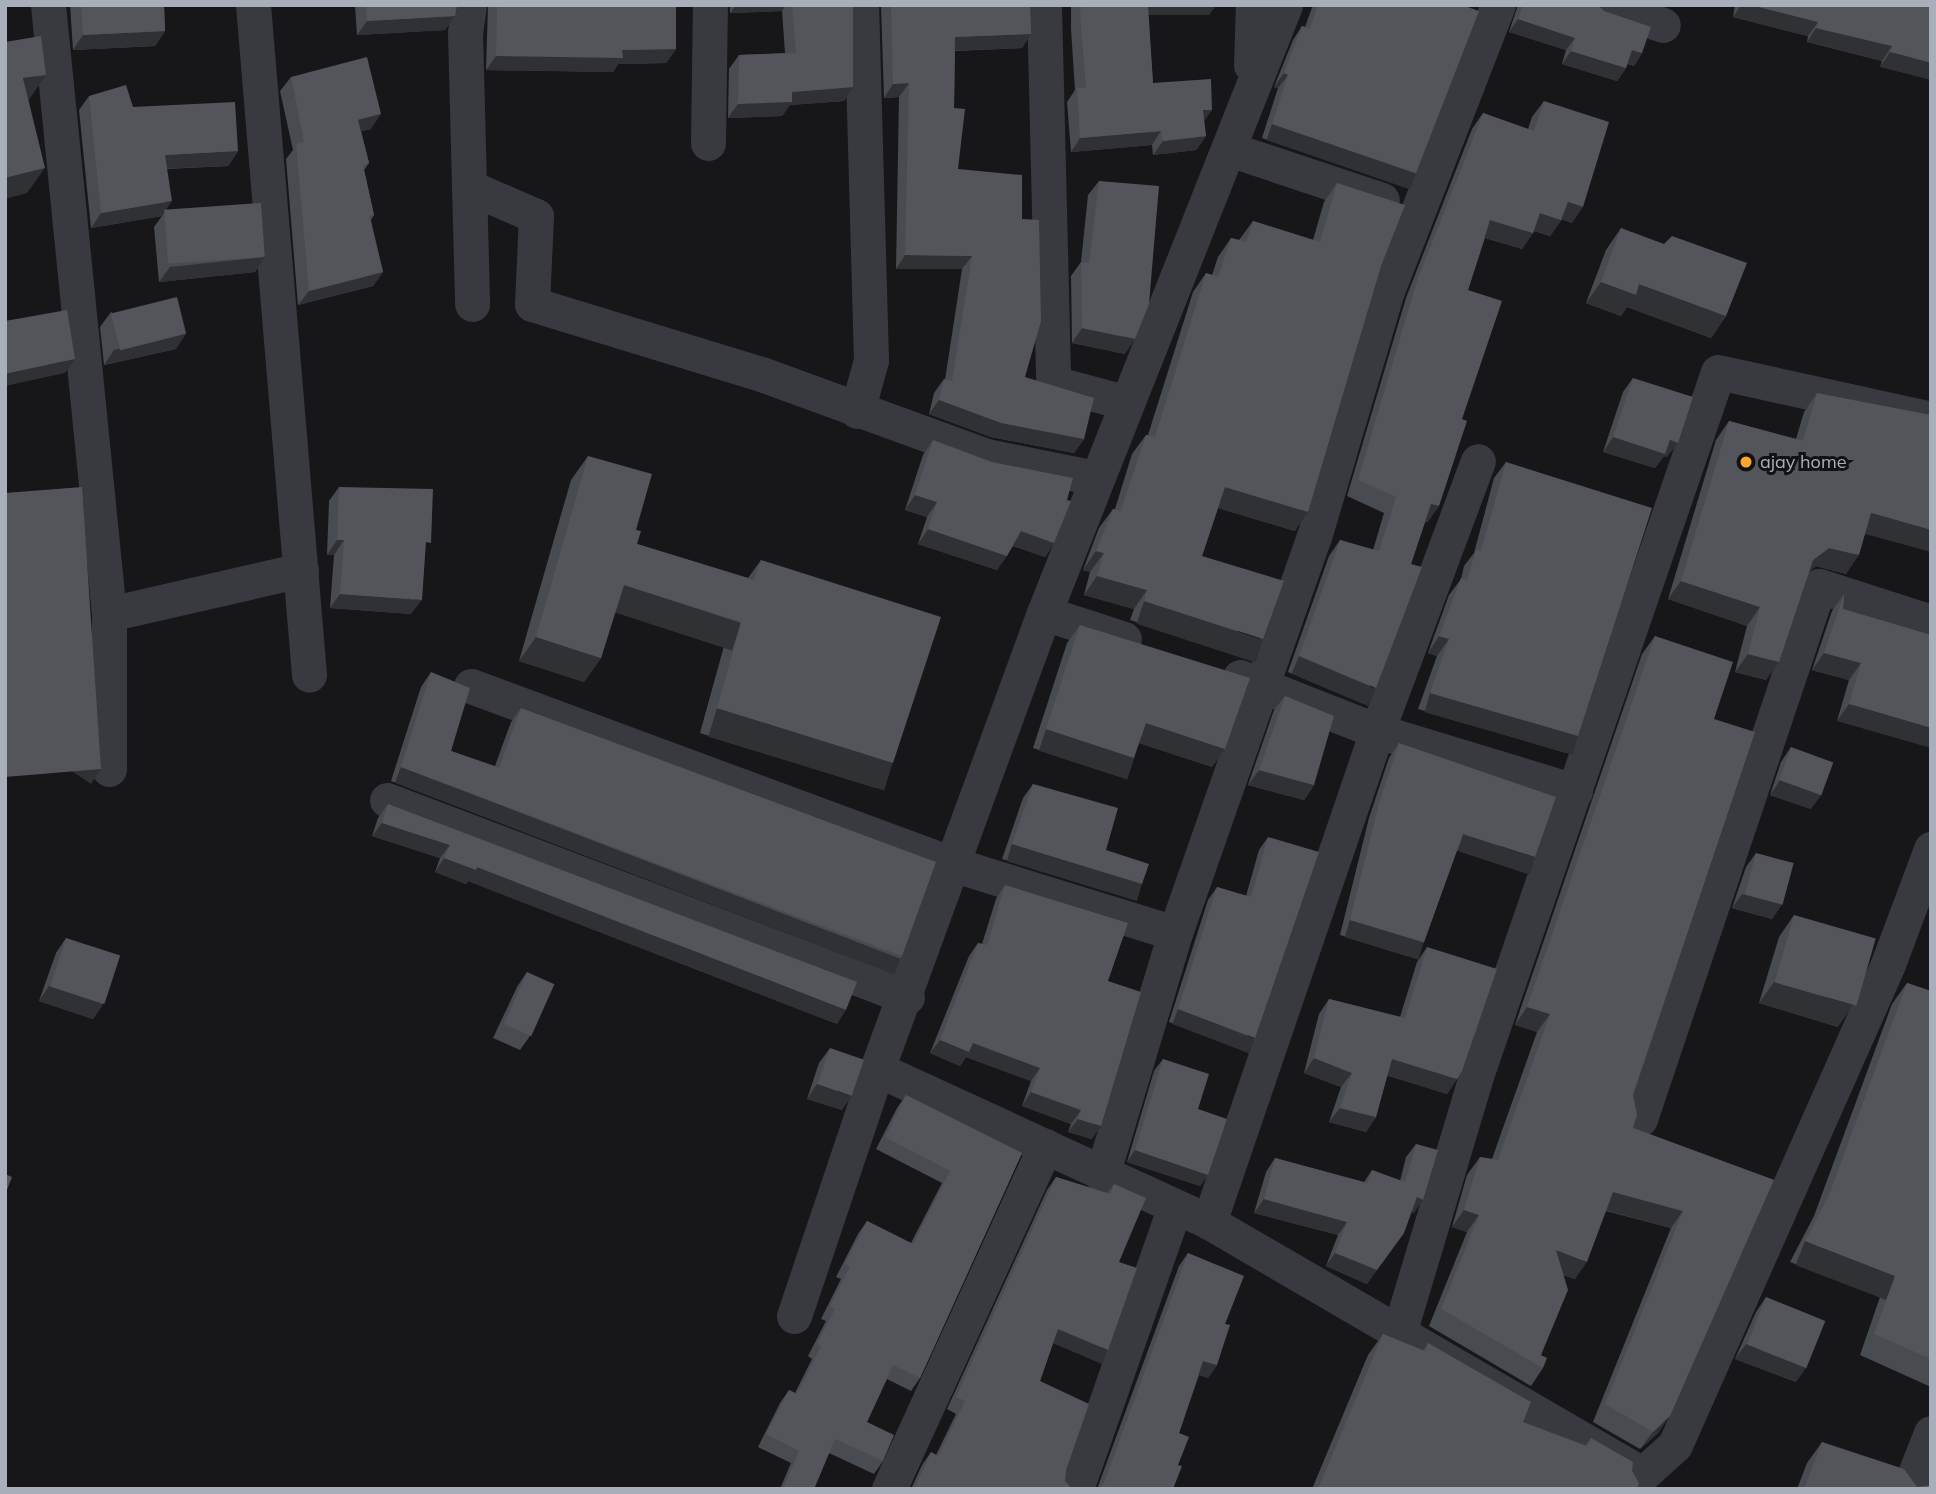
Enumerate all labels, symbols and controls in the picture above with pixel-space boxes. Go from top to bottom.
place label: ajay home [1760,451,1846,473]
marker: ajay home [1738,454,1754,470]

